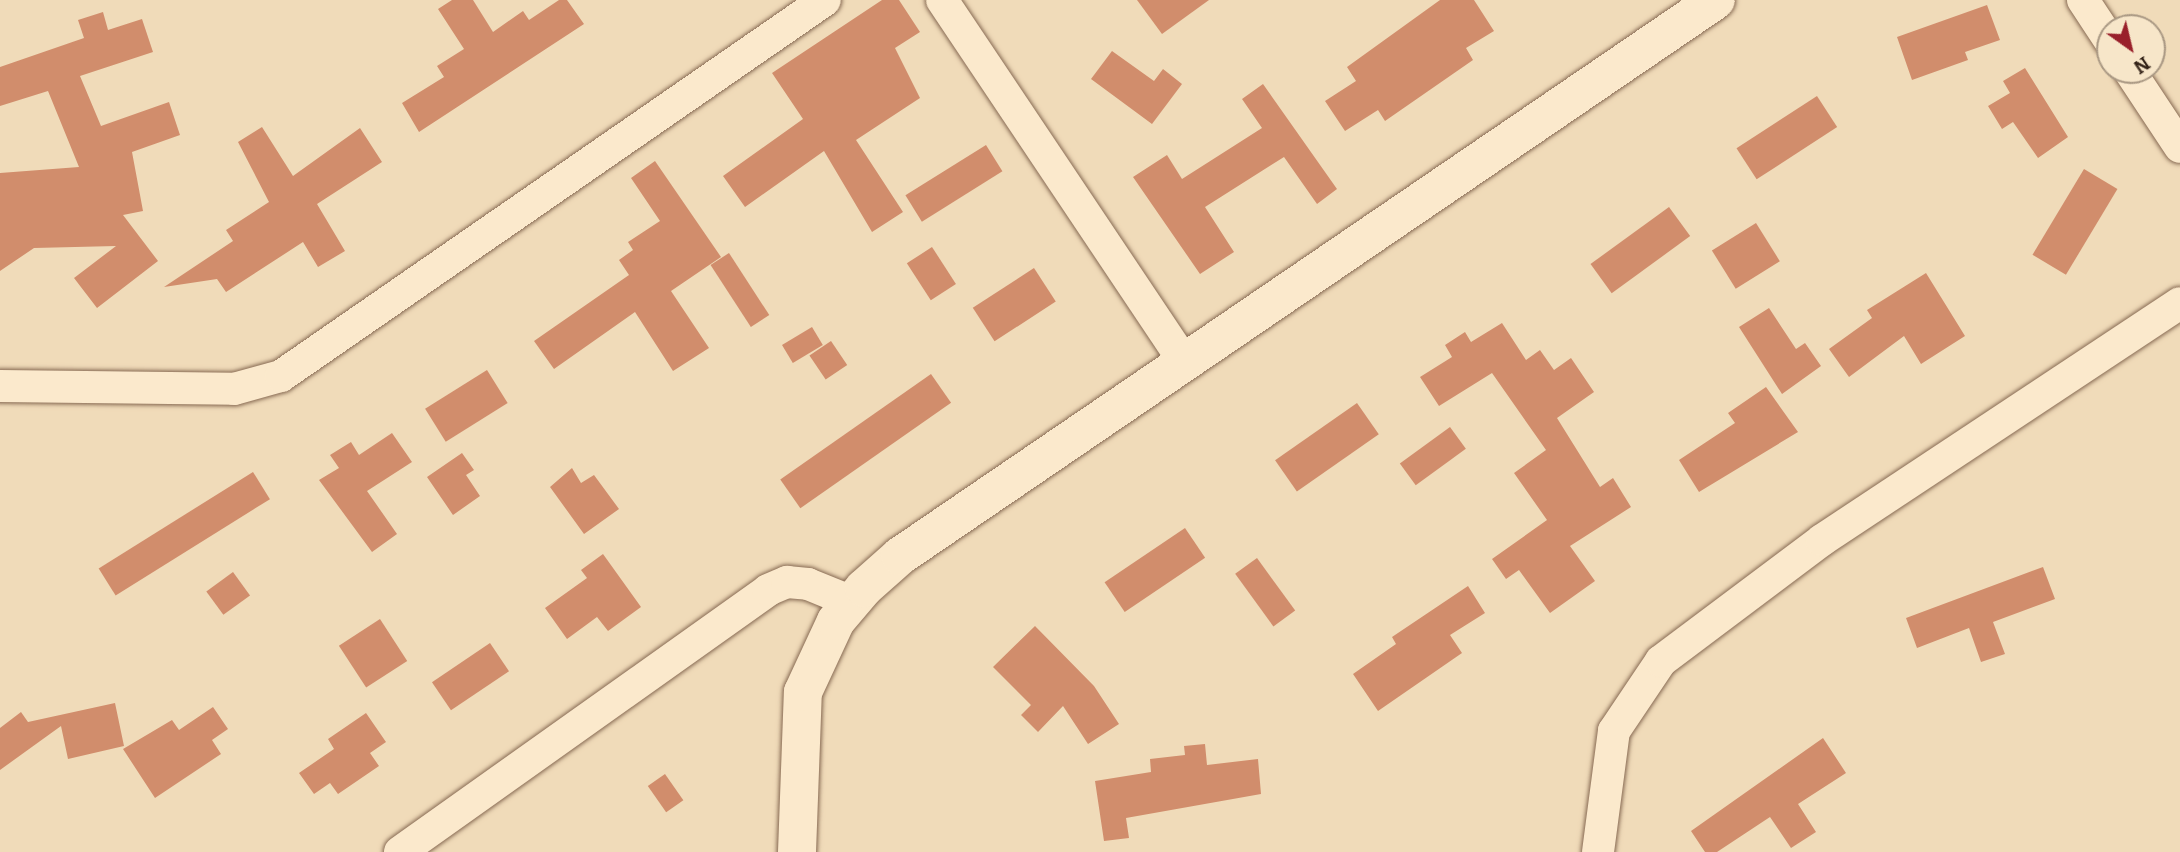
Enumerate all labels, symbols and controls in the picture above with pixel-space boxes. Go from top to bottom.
north arrow [2096,14,2166,84]
text: N [2129,52,2154,79]

